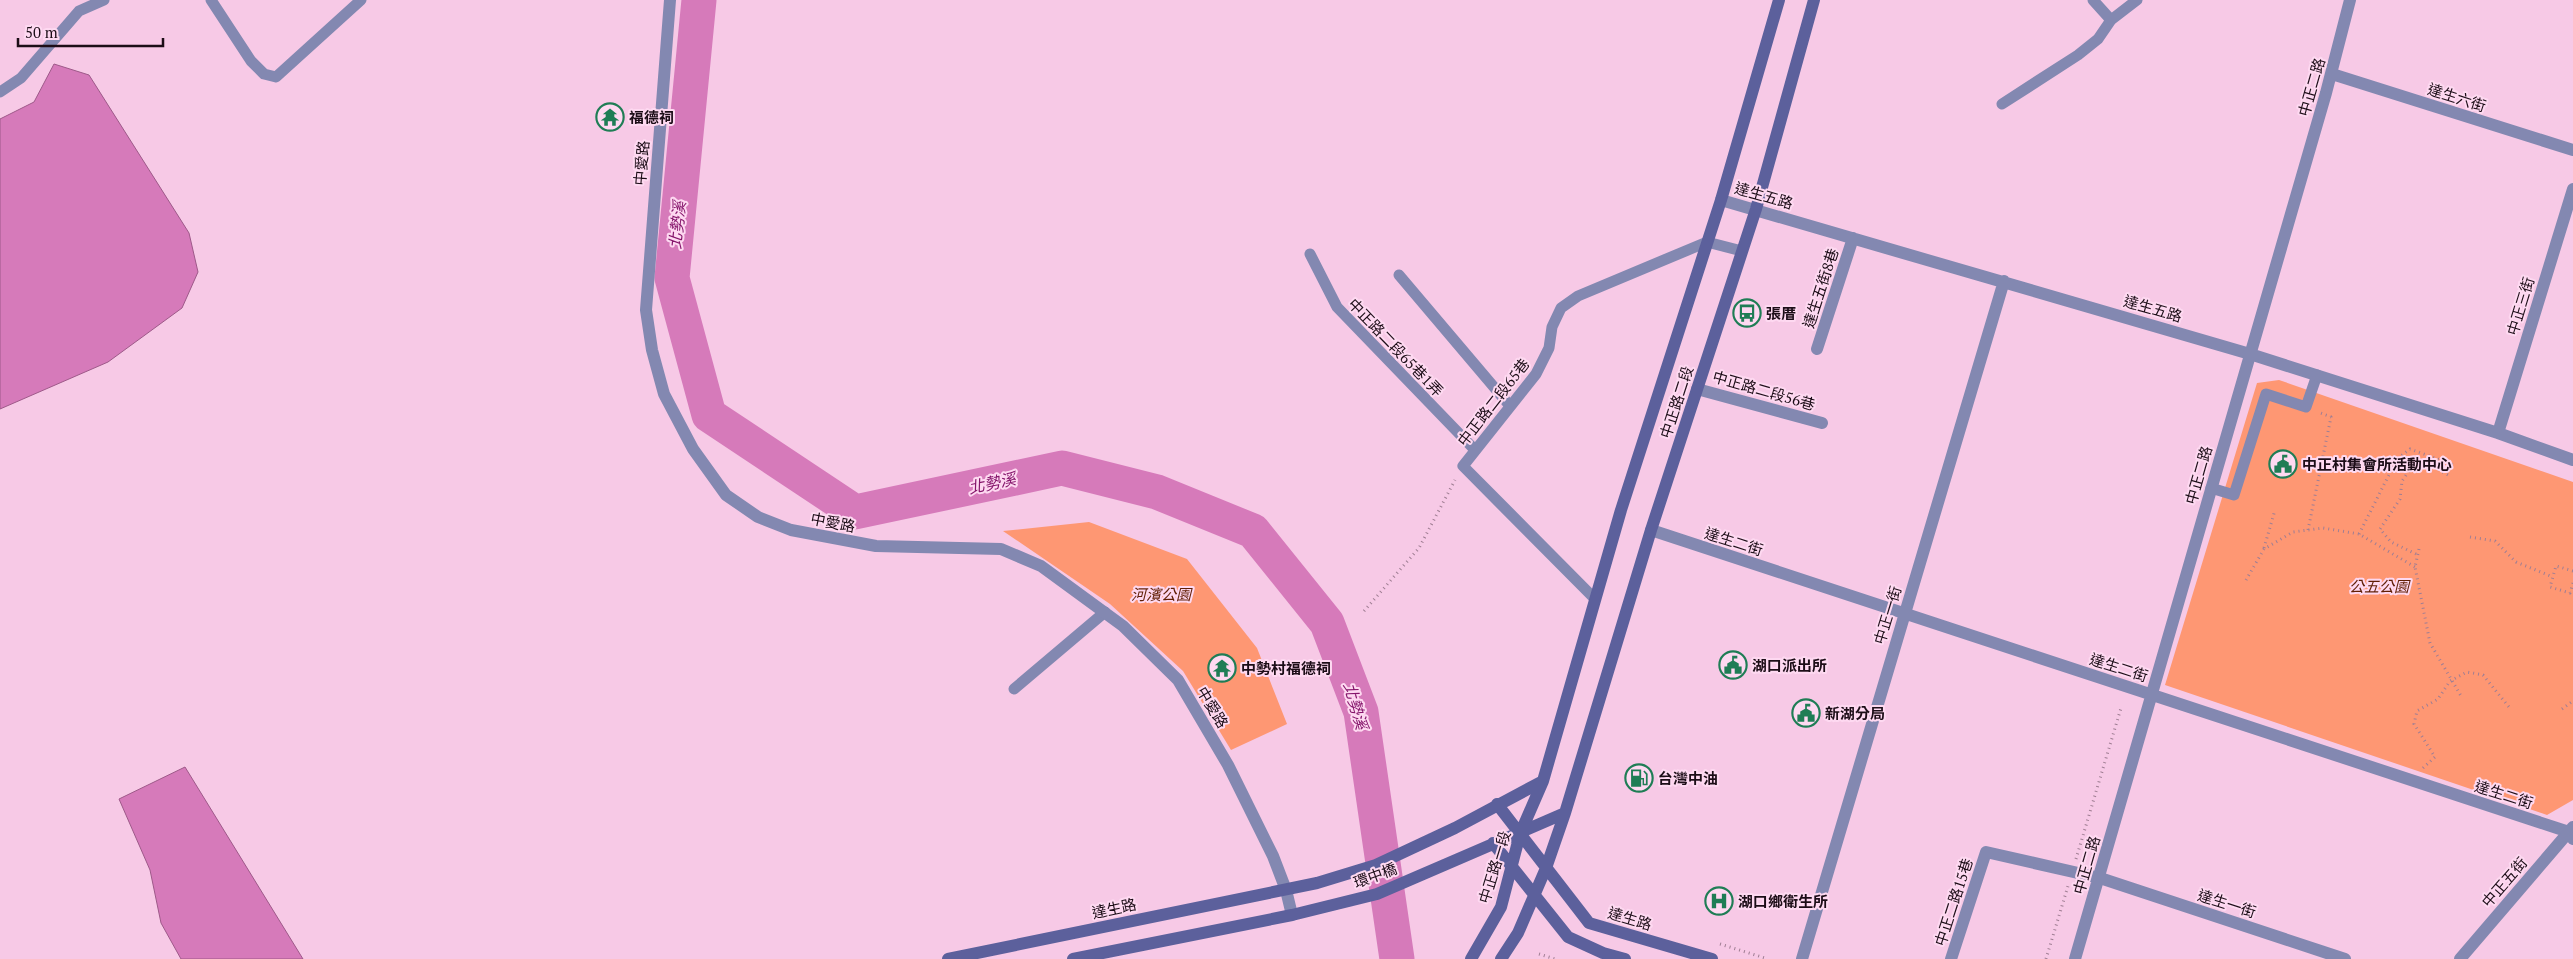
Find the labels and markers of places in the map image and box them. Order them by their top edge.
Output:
temple icon: 福德祠 [595,102,625,132]
place label: 福德祠 [629,107,674,127]
bus stop icon: 張厝 [1732,298,1762,328]
place label: 張厝 [1766,303,1796,323]
public building icon: 中正村集會所活動中心 [2268,449,2298,479]
place label: 中正村集會所活動中心 [2302,454,2452,474]
public building icon: 湖口派出所 [1718,650,1748,680]
temple icon: 中勢村福德祠 [1207,653,1237,683]
place label: 湖口派出所 [1752,655,1827,675]
place label: 中勢村福德祠 [1241,658,1331,678]
public building icon: 新湖分局 [1791,698,1821,728]
place label: 新湖分局 [1825,703,1885,723]
fuel station icon: 台灣中油 [1624,763,1654,793]
place label: 台灣中油 [1658,768,1718,788]
hospital icon: 湖口鄉衛生所 [1704,886,1734,916]
place label: 湖口鄉衛生所 [1738,891,1828,911]

